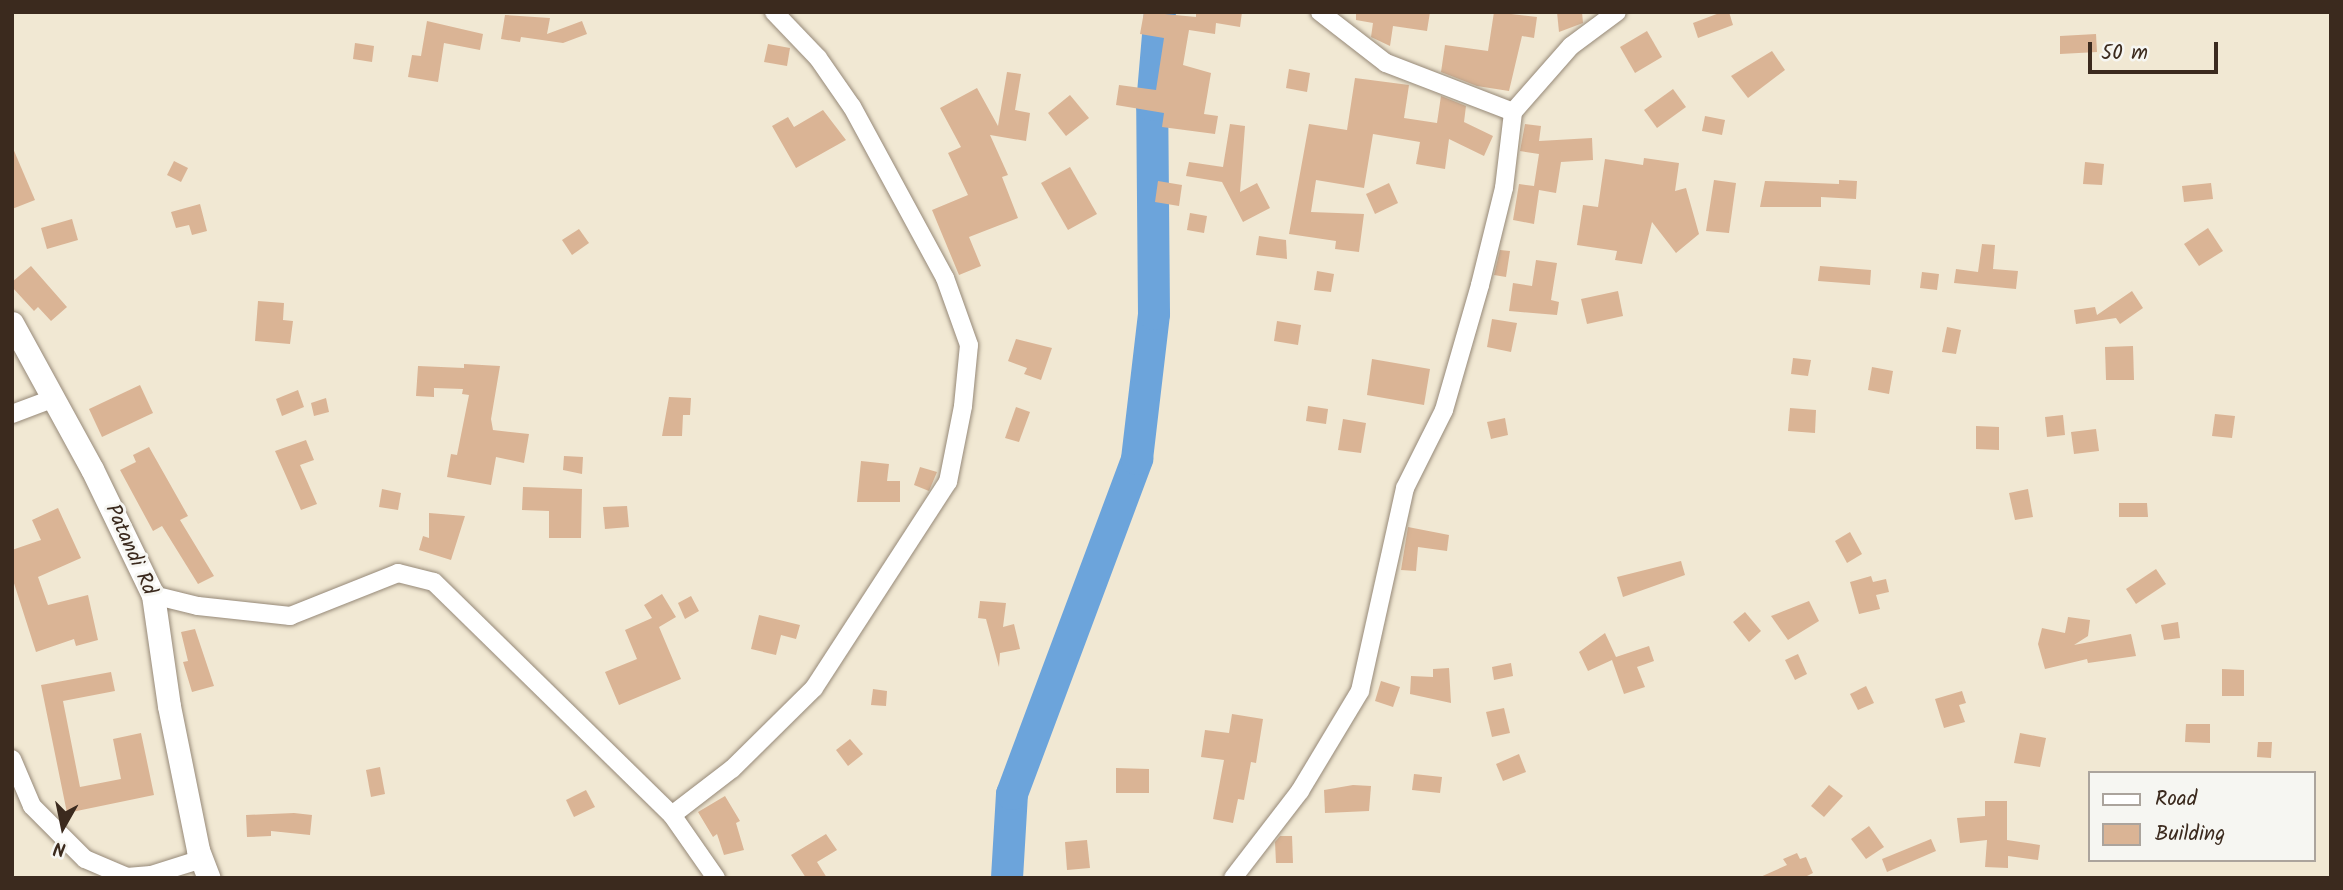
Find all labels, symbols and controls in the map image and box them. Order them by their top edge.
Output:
scale bar [2091,28,2220,72]
text: 50 m [2101,37,2148,70]
street label: Patandi Rd [99,501,161,599]
legend [2088,771,2315,862]
text: Road [2155,783,2197,816]
north arrow [28,792,98,862]
text: Building [2155,818,2225,851]
text: N [51,832,68,863]

